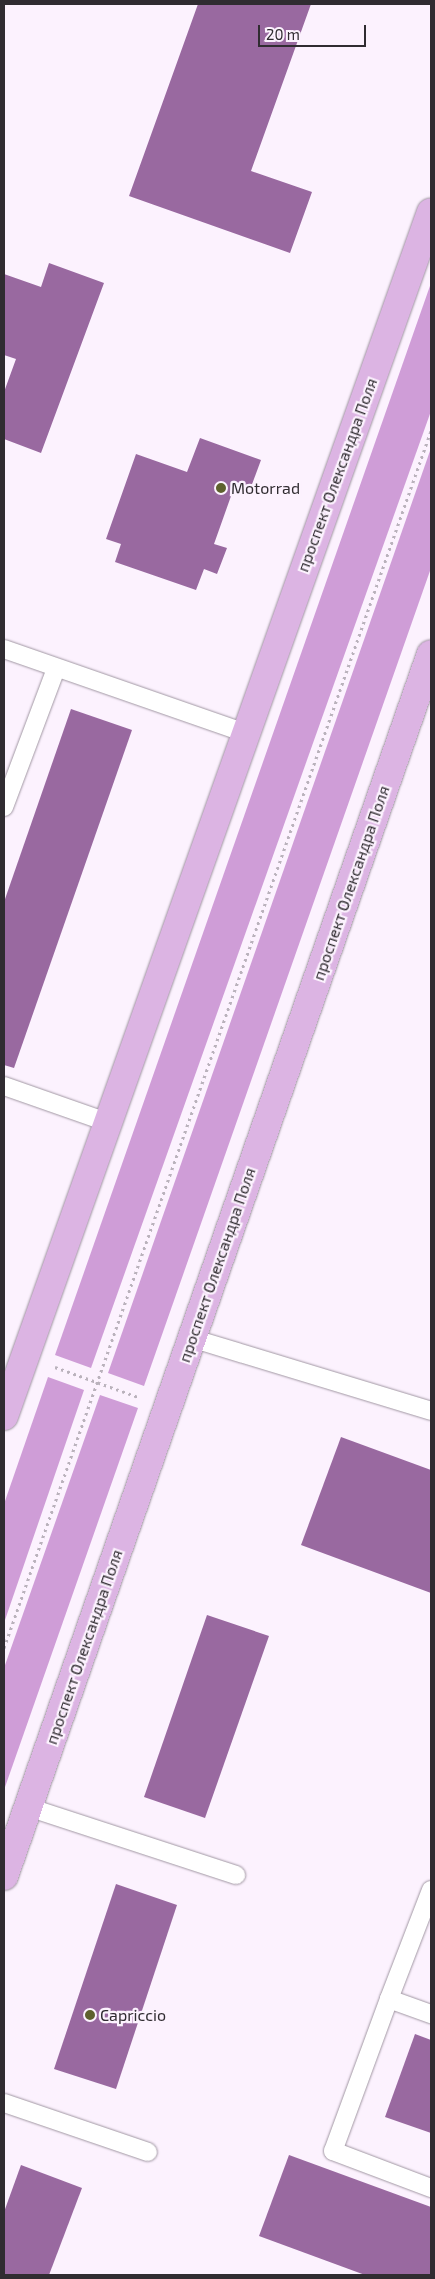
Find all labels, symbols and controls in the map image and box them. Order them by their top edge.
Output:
scale bar [260,15,368,47]
text: 20 m [266,25,300,43]
street label: проспект Олександра Поля [293,376,381,574]
place label: Motorrad [231,478,300,498]
marker: Motorrad [215,482,227,494]
street label: проспект Олександра Поля [309,783,393,983]
street label: проспект Олександра Поля [175,1165,259,1365]
street label: проспект Олександра Поля [42,1547,126,1747]
place label: Capriccio [100,2005,166,2025]
marker: Capriccio [84,2009,96,2021]

